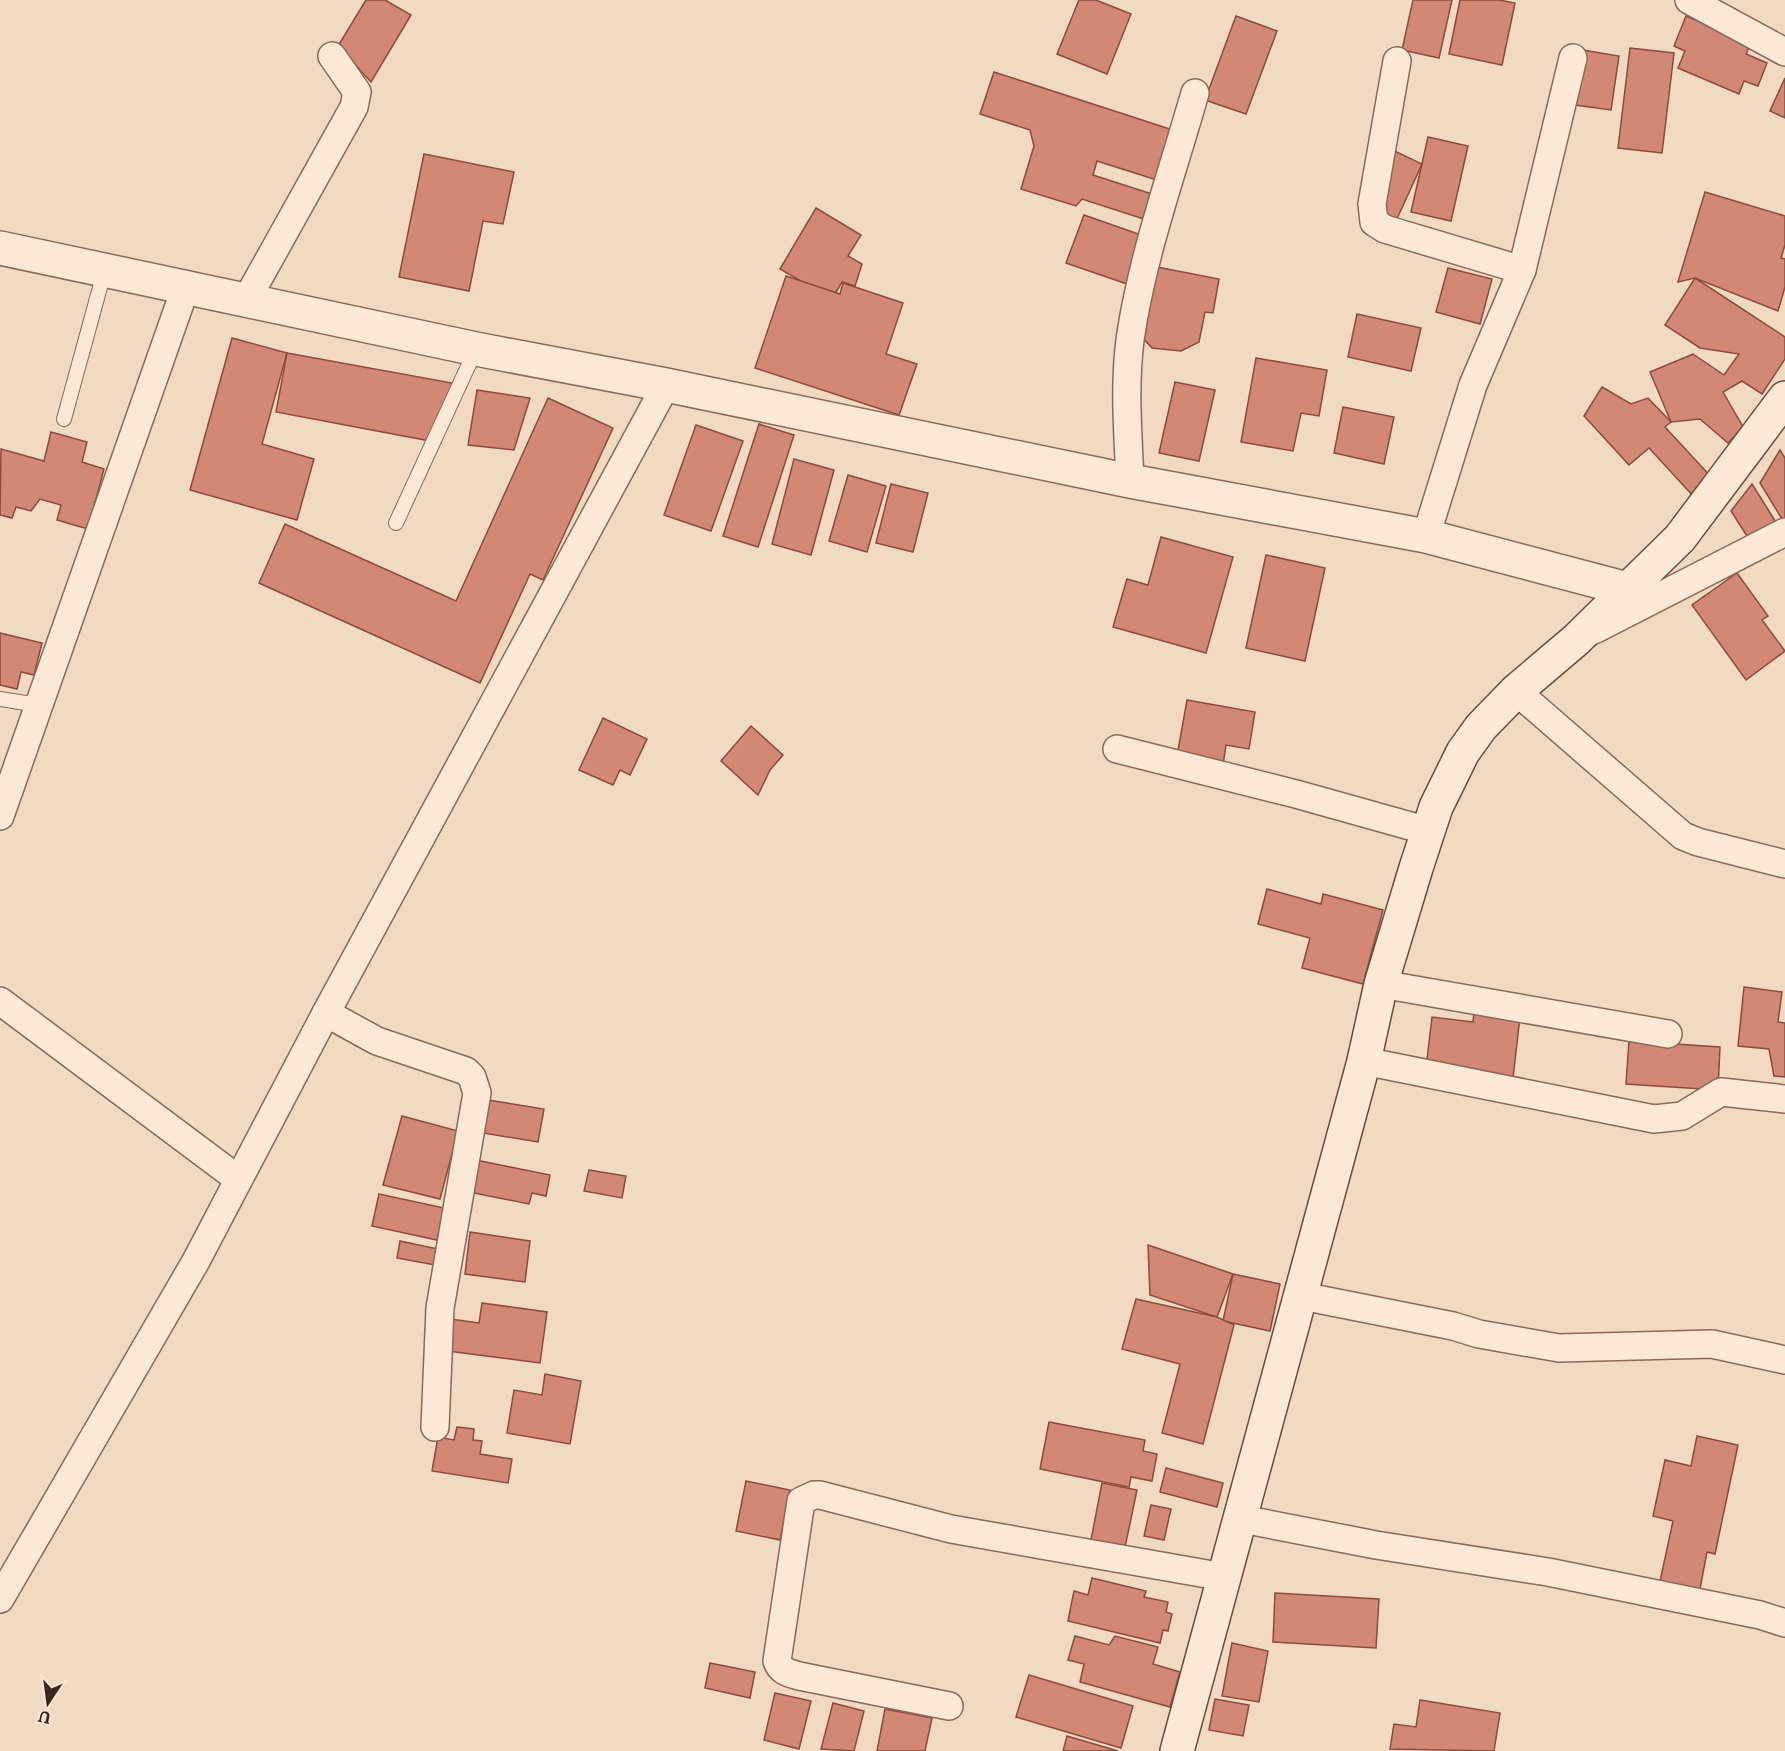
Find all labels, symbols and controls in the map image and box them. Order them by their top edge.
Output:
north arrow [18,1673,78,1733]
text: U [35,1705,53,1732]

